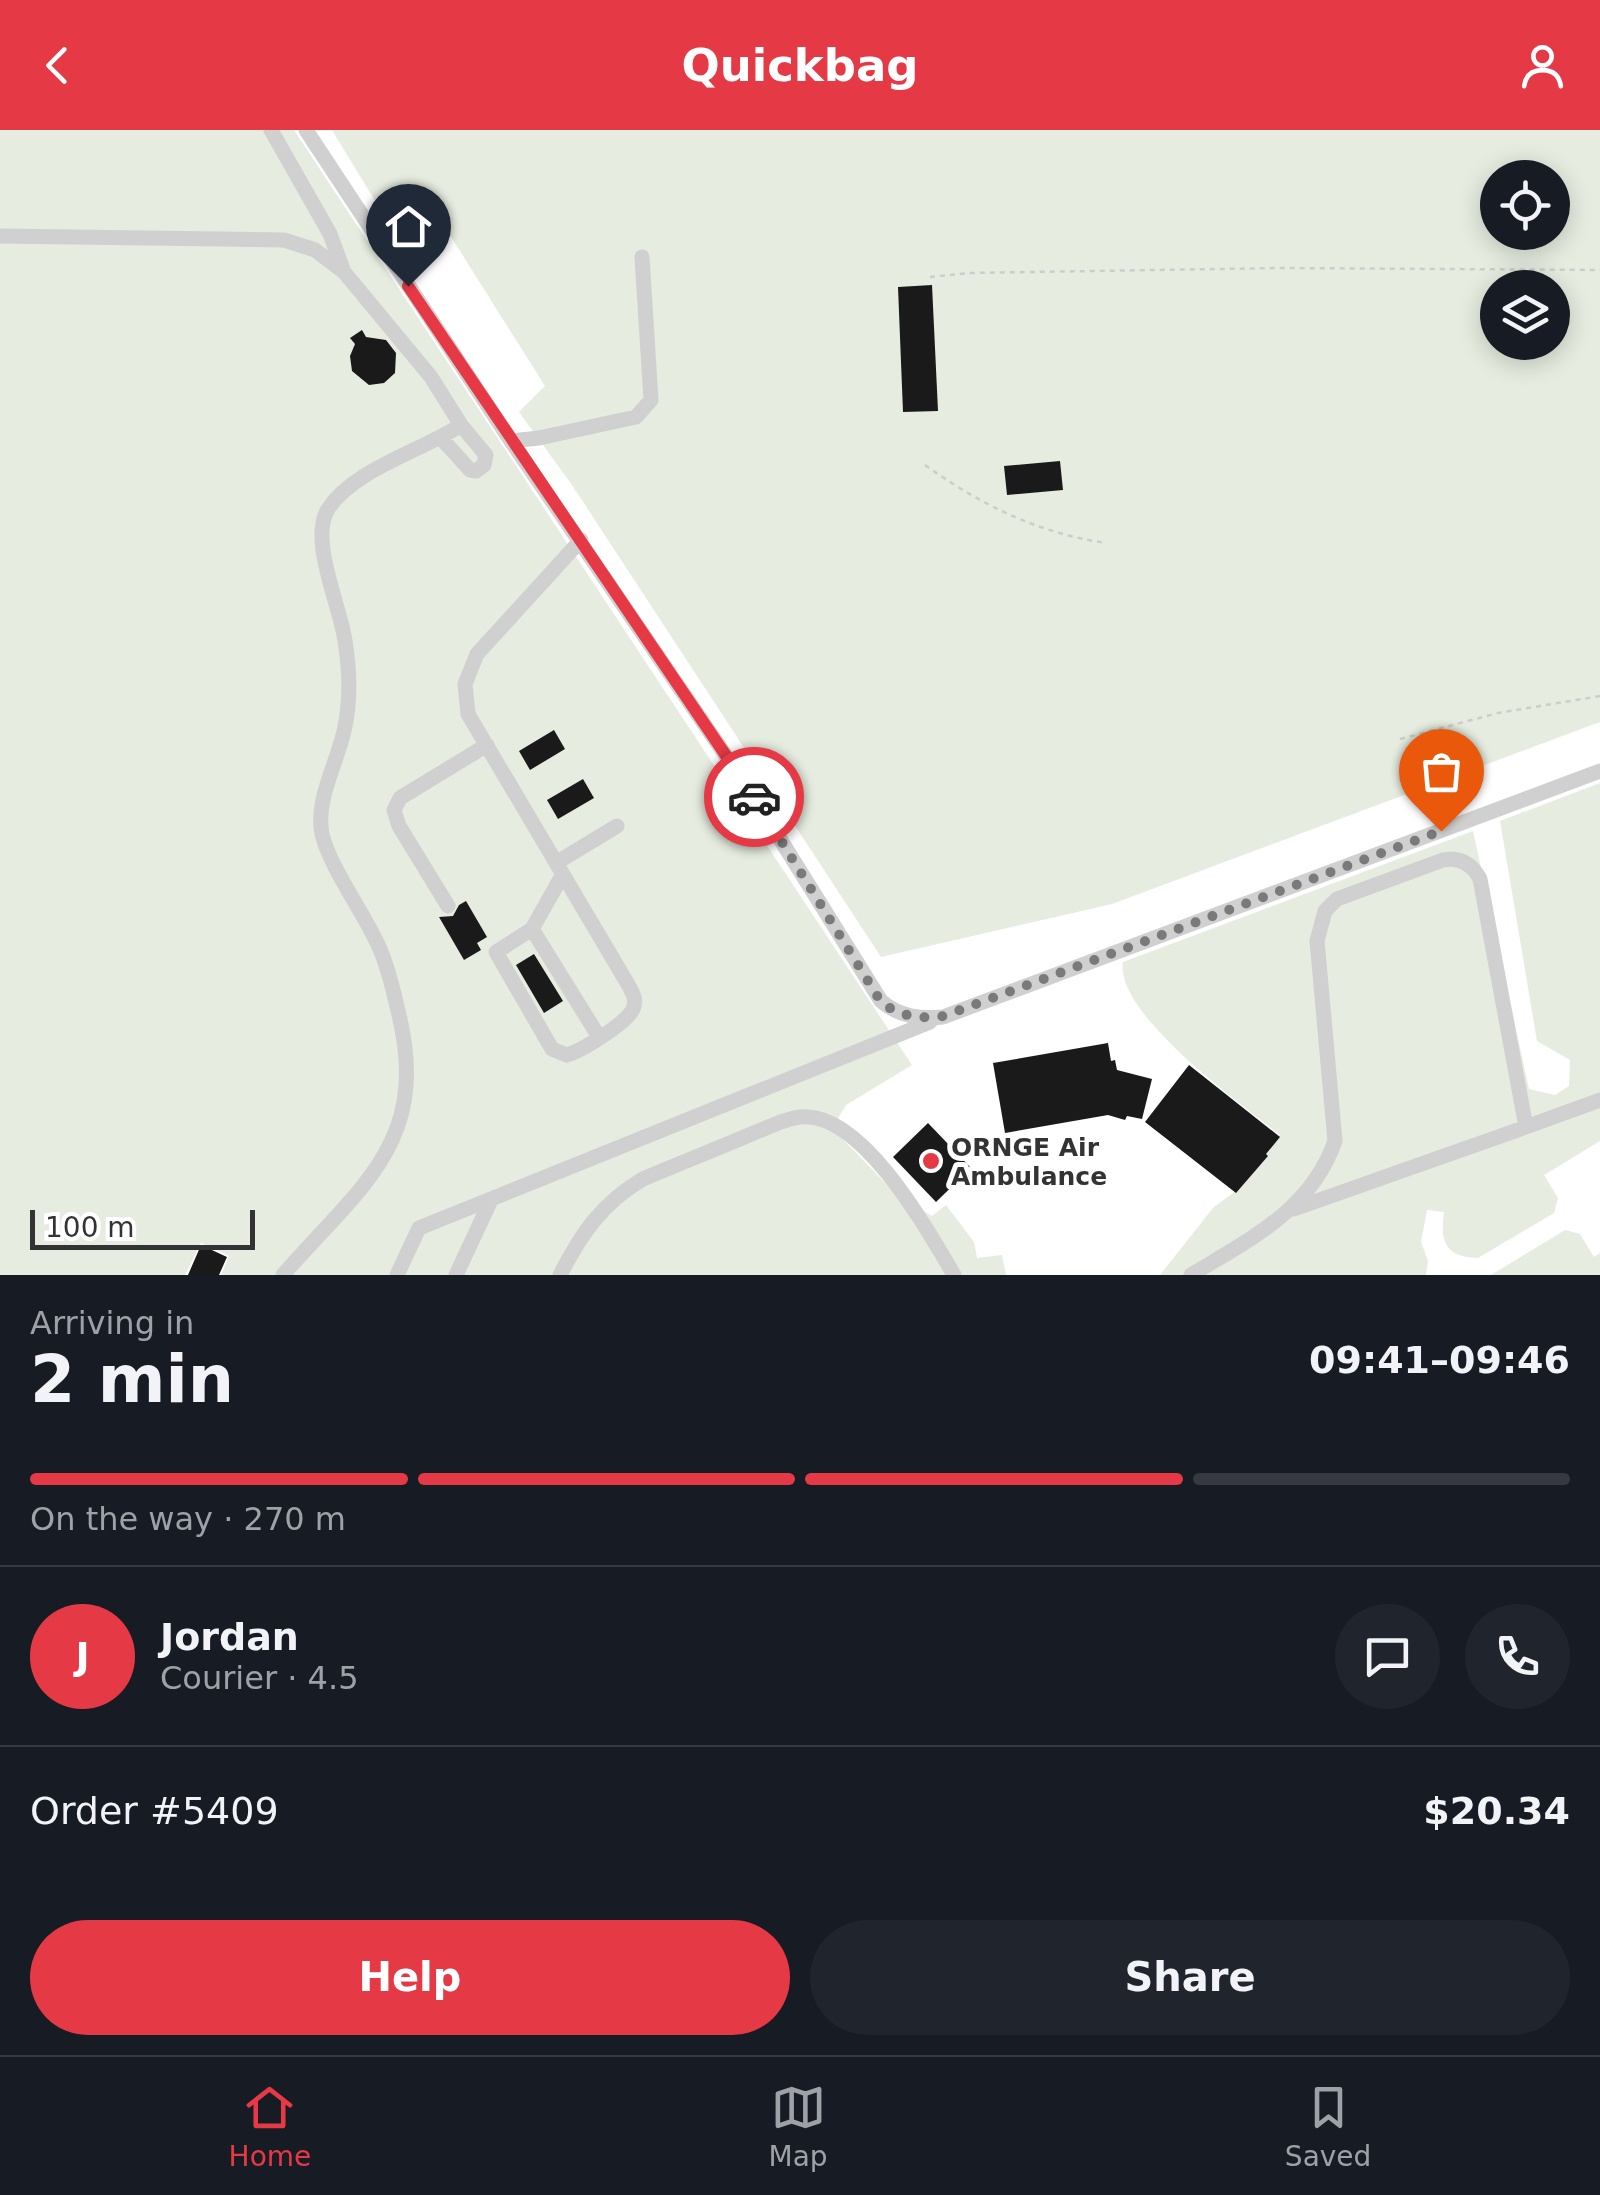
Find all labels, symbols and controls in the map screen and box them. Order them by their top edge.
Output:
icon: back [30,38,85,93]
icon: person [1515,38,1570,93]
text: Quickbag [681,39,919,92]
map controls [1480,160,1570,360]
button: locate [1480,160,1570,250]
pin [366,184,451,287]
icon: home [381,199,436,254]
button: layers [1480,270,1570,360]
pin [1399,729,1484,832]
icon: bag [1414,744,1469,799]
courier [704,747,804,847]
icon: car [727,770,782,825]
place label: ORNGE Air Ambulance [951,1133,1107,1191]
marker: ORNGE Air Ambulance [920,1150,942,1172]
scale bar [30,1205,255,1250]
text: 100 m [45,1211,135,1244]
text: Arriving in [30,1304,194,1342]
text: 09:41–09:46 [1309,1338,1570,1382]
text: 2 min [30,1342,234,1417]
text: On the way · 270 m [30,1500,346,1538]
button: chat [1335,1604,1440,1709]
button: phone [1465,1604,1570,1709]
text: Jordan [160,1615,299,1659]
text: J [75,1634,90,1678]
text: Courier · 4.5 [160,1659,359,1697]
text: Order #5409 [30,1789,279,1833]
text: $20.34 [1423,1789,1570,1833]
button: Help [30,1920,790,2035]
button: Share [810,1920,1570,2035]
tab: Home [229,2080,311,2173]
tab: Map [769,2080,828,2173]
tab: Saved [1285,2080,1371,2173]

